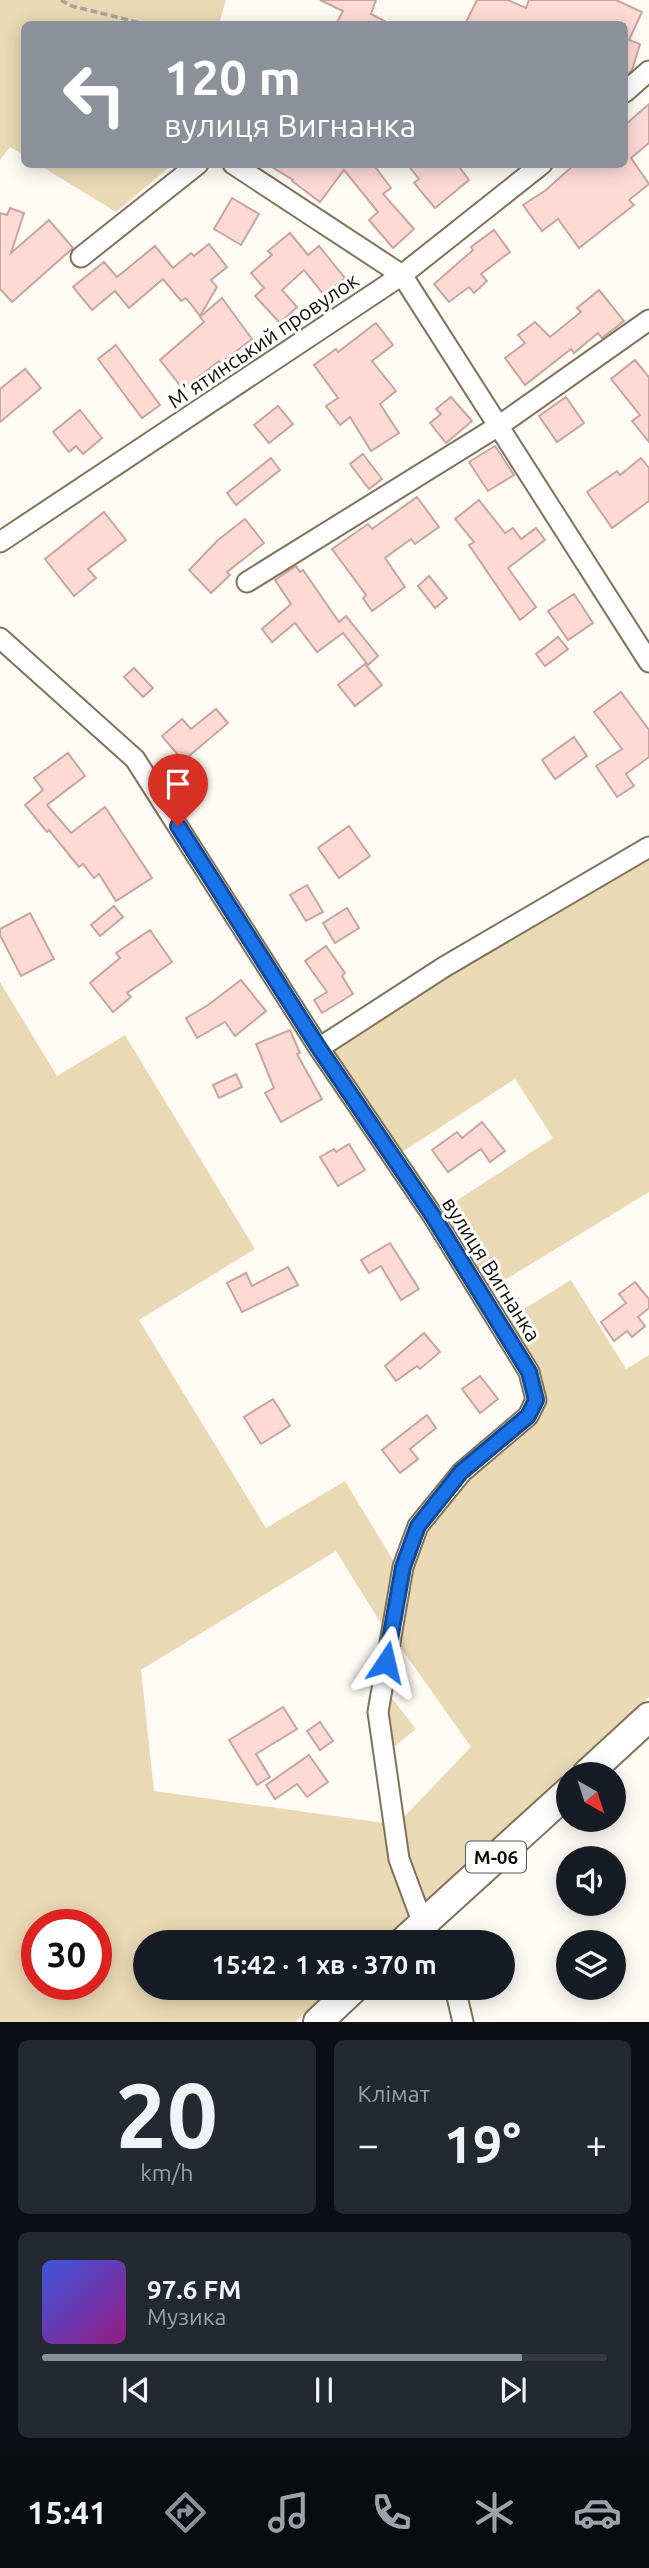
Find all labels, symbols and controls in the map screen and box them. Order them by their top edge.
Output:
icon: left [49,49,140,140]
text: 120 m [164,49,301,104]
text: вулиця Вигнанка [164,107,416,143]
street label: Мʼятинський провулок [163,267,363,413]
pin [148,754,208,826]
icon: arrive [159,765,197,803]
street label: вулиця Вигнанка [438,1192,546,1346]
position arrow [349,1625,423,1699]
north arrow [556,1762,626,1832]
map controls [556,1762,626,2000]
road number: М-06 [466,1842,526,1872]
button: sound [556,1846,626,1916]
speed limit sign: 30 [21,1909,112,2000]
button: layers [556,1930,626,2000]
text: 15:42 · 1 хв · 370 m [211,1950,437,1979]
text: 20 [115,2063,218,2165]
text: Клімат [358,2081,430,2106]
text: 19° [444,2115,521,2173]
text: − [358,2123,379,2165]
text: + [586,2123,607,2165]
text: km/h [140,2160,193,2185]
text: 97.6 FM [147,2275,241,2304]
text: Музика [147,2304,226,2329]
icon: previous [117,2371,155,2409]
icon: pause [305,2371,343,2409]
icon: next [494,2371,532,2409]
icon: directions [161,2488,210,2537]
icon: music [264,2488,313,2537]
icon: phone [367,2488,416,2537]
icon: climate [470,2488,519,2537]
icon: car [573,2488,622,2537]
text: 15:41 [27,2494,107,2530]

